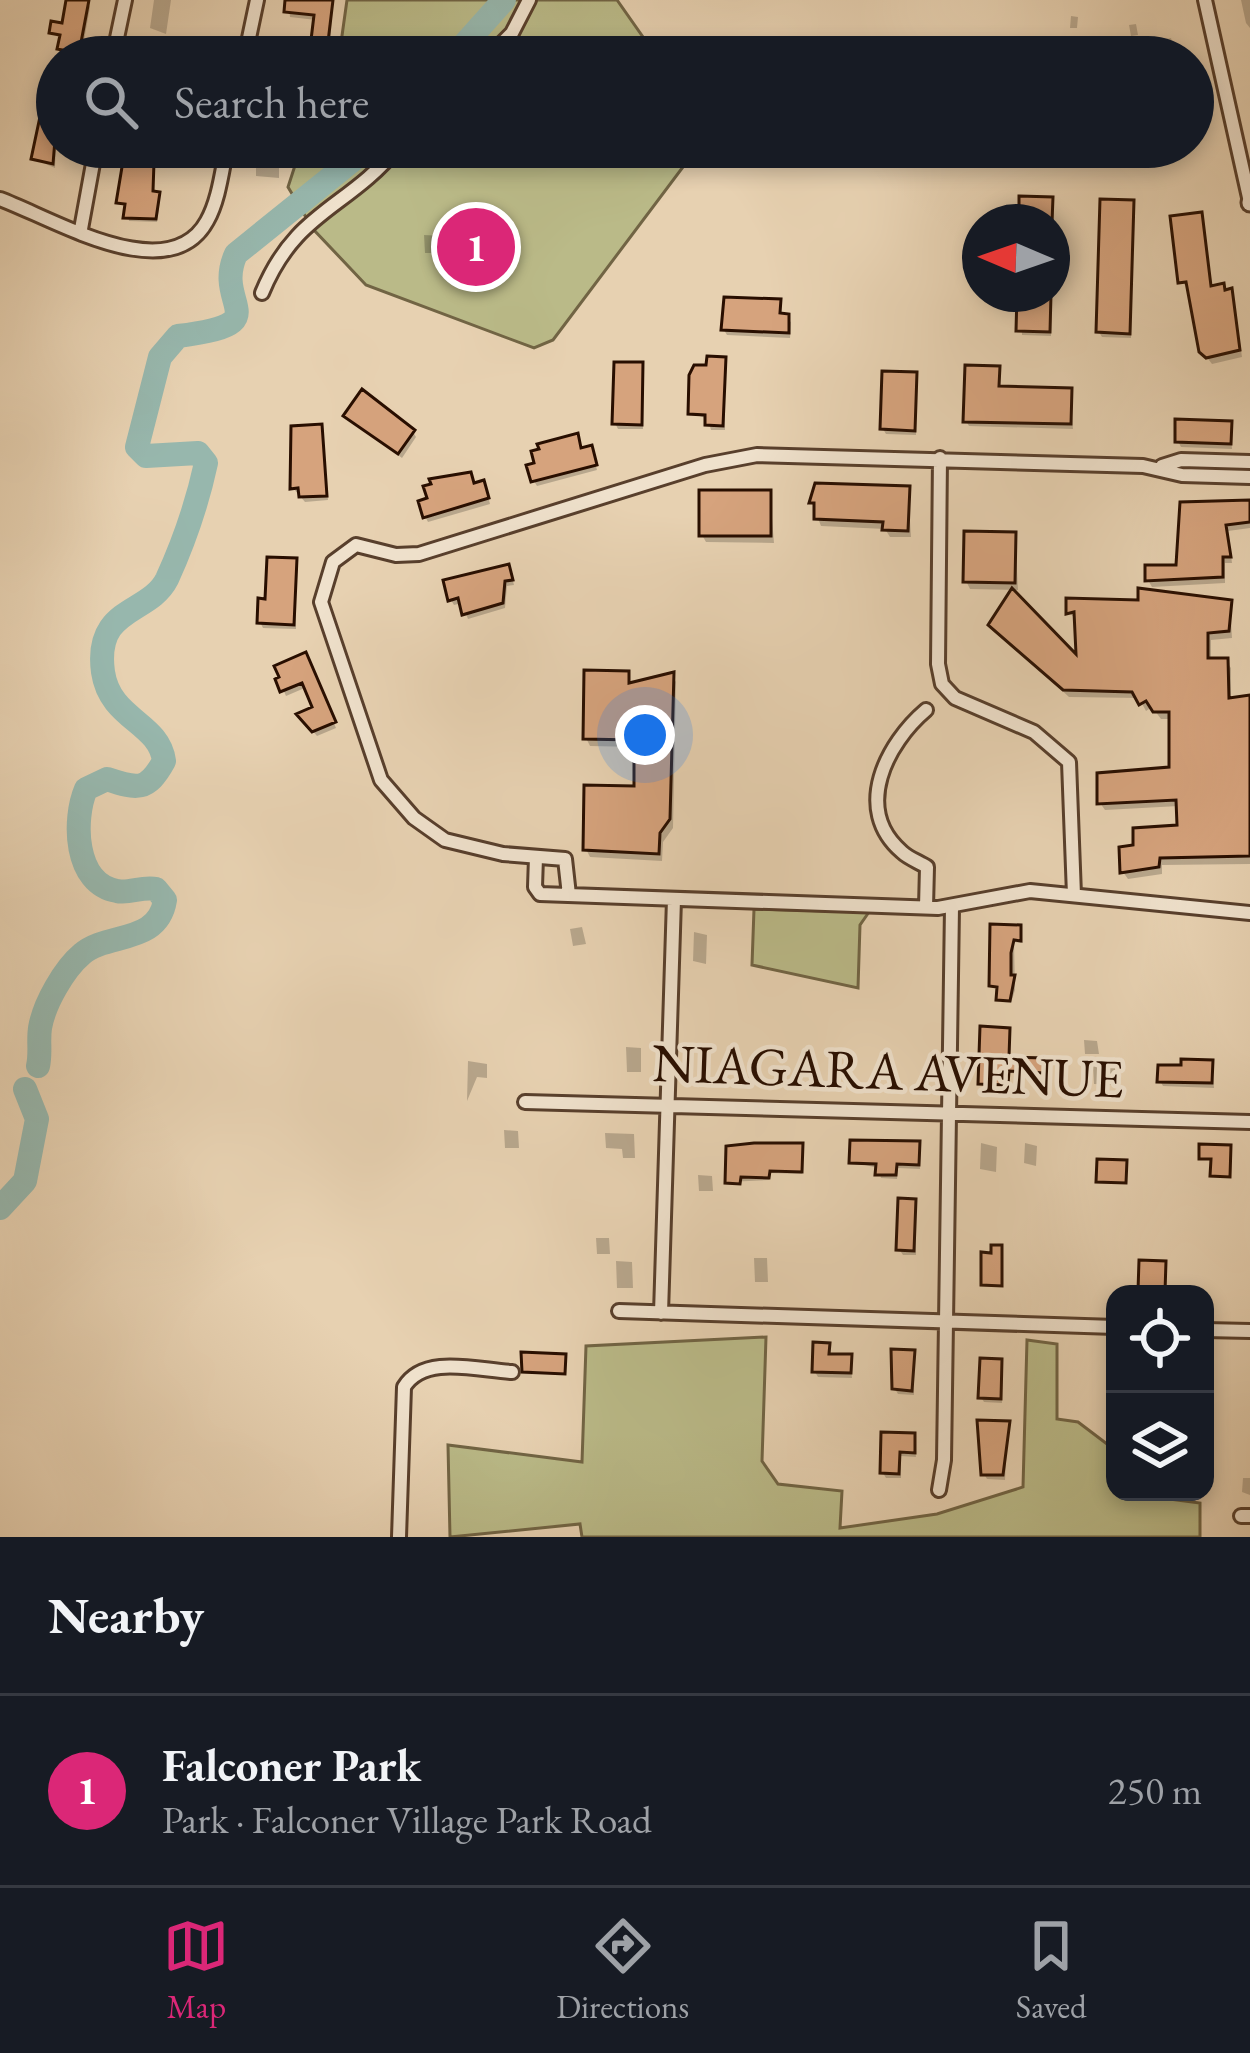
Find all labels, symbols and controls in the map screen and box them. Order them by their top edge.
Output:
search box [36,36,1214,168]
icon: search [78,69,144,135]
text: Search here [174,73,369,131]
pin: 1 [437,202,515,292]
north arrow [962,204,1070,312]
your location [615,705,675,765]
street label: NIAGARA AVENUE [651,1027,1125,1113]
map controls [1106,1285,1214,1501]
button: locate [1106,1285,1214,1393]
button: layers [1106,1393,1214,1501]
text: Nearby [48,1582,204,1648]
text: Falconer Park [162,1736,421,1794]
text: 1 [77,1765,97,1816]
text: 250 m [1108,1765,1202,1816]
text: Park · Falconer Village Park Road [162,1794,652,1845]
tab: Map [163,1913,229,2028]
tab: Directions [556,1913,689,2028]
tab: Saved [1016,1913,1087,2028]

